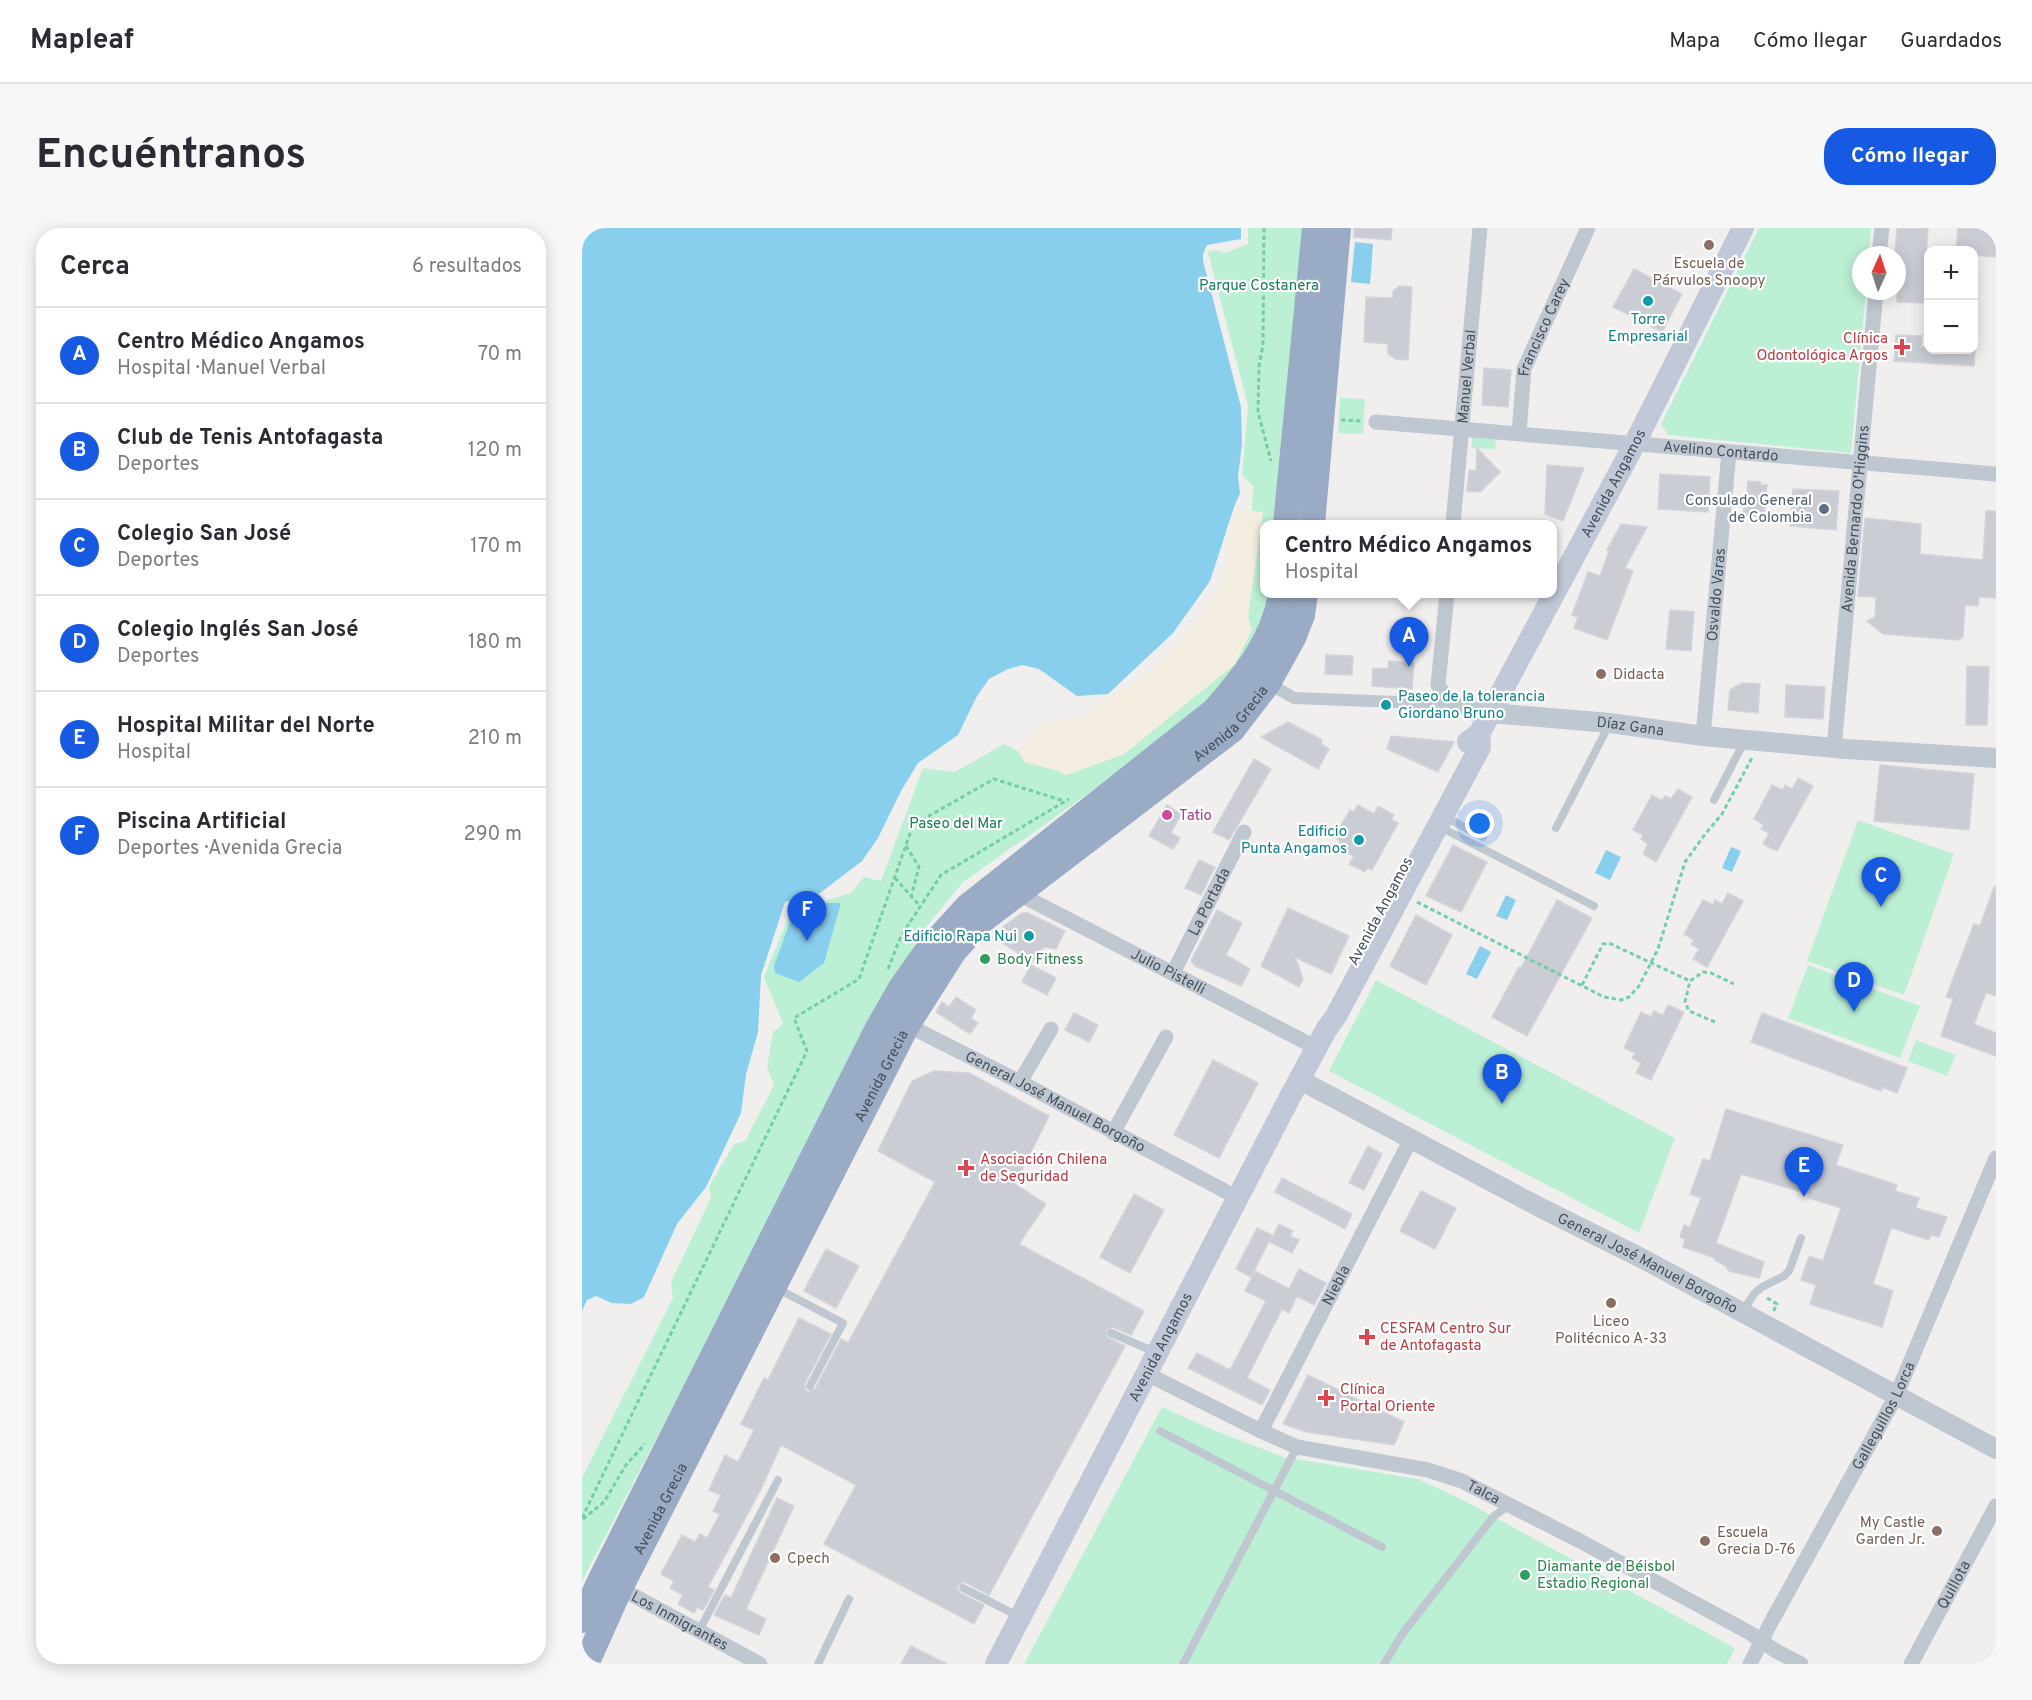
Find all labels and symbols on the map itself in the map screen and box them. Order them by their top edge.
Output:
marker: Escuela de Párvulos Snoopy [1702,238,1716,252]
north arrow [1852,246,1906,300]
place label: Escuela de Párvulos Snoopy [1652,255,1766,291]
street label: Francisco Carey [1515,276,1575,377]
park label: Parque Costanera [1199,277,1319,296]
marker: Torre Empresarial [1641,294,1655,308]
place label: Torre Empresarial [1608,311,1688,347]
street label: Manuel Verbal [1454,329,1482,425]
place label: Clínica Odontológica Argos [1756,330,1888,366]
marker: Clínica Odontológica Argos [1893,338,1911,356]
street label: Avenida Bernardo O'Higgins [1838,424,1875,614]
street label: Avenida Angamos [1578,426,1651,542]
street label: Avelino Contardo [1662,438,1779,467]
place label: Consulado General de Colombia [1685,492,1812,528]
marker: Consulado General de Colombia [1817,502,1831,516]
street label: Osvaldo Varas [1704,547,1731,642]
pin: A [1390,618,1428,667]
place label: Didacta [1613,666,1664,685]
marker: Didacta [1594,667,1608,681]
street label: Avenida Grecia [1190,682,1273,767]
place label: Paseo de la tolerancia Giordano Bruno [1398,688,1545,724]
marker: Paseo de la tolerancia Giordano Bruno [1379,698,1393,712]
street label: Díaz Gana [1596,714,1665,741]
place label: Tatio [1179,807,1212,826]
marker: Tatio [1160,808,1174,822]
your location [1465,809,1494,838]
park label: Paseo del Mar [909,815,1003,834]
place label: Edificio Punta Angamos [1241,823,1347,859]
marker: Edificio Punta Angamos [1352,833,1366,847]
street label: Avenida Angamos [1345,854,1418,969]
pin: C [1862,858,1900,907]
street label: La Portada [1185,865,1235,939]
pin: F [788,892,826,941]
place label: Edificio Rapa Nui [903,928,1017,947]
marker: Edificio Rapa Nui [1022,929,1036,943]
street label: Julio Pistelli [1127,945,1208,1000]
place label: Body Fitness [997,951,1083,970]
marker: Body Fitness [978,952,992,966]
pin: D [1834,962,1874,1012]
street label: Avenida Grecia [851,1027,914,1126]
street label: General José Manuel Borgoño [961,1048,1148,1158]
pin: B [1482,1054,1522,1104]
pin: E [1784,1148,1824,1197]
place label: Asociación Chilena de Seguridad [980,1151,1107,1187]
marker: Asociación Chilena de Seguridad [957,1159,975,1177]
street label: General José Manuel Borgoño [1554,1210,1741,1319]
street label: Niebla [1319,1262,1355,1309]
street label: Avenida Angamos [1125,1290,1198,1406]
marker: Liceo Politécnico A-33 [1604,1296,1618,1310]
place label: Liceo Politécnico A-33 [1555,1313,1667,1349]
place label: CESFAM Centro Sur de Antofagasta [1380,1320,1511,1356]
marker: CESFAM Centro Sur de Antofagasta [1358,1328,1376,1346]
street label: Galleguillos Lorca [1849,1359,1920,1474]
place label: Clínica Portal Oriente [1340,1381,1435,1417]
marker: Clínica Portal Oriente [1317,1389,1335,1407]
street label: Avenida Grecia [630,1460,693,1559]
street label: Talca [1463,1477,1503,1510]
place label: My Castle Garden Jr. [1856,1514,1925,1550]
place label: Escuela Grecia D-76 [1717,1524,1795,1560]
marker: My Castle Garden Jr. [1930,1524,1944,1538]
marker: Escuela Grecia D-76 [1698,1534,1712,1548]
place label: Cpech [787,1550,830,1569]
marker: Cpech [768,1551,782,1565]
place label: Diamante de Béisbol Estadio Regional [1537,1558,1675,1594]
street label: Quillota [1934,1558,1976,1613]
marker: Diamante de Béisbol Estadio Regional [1518,1568,1532,1582]
street label: Los Inmigrantes [627,1588,731,1656]

